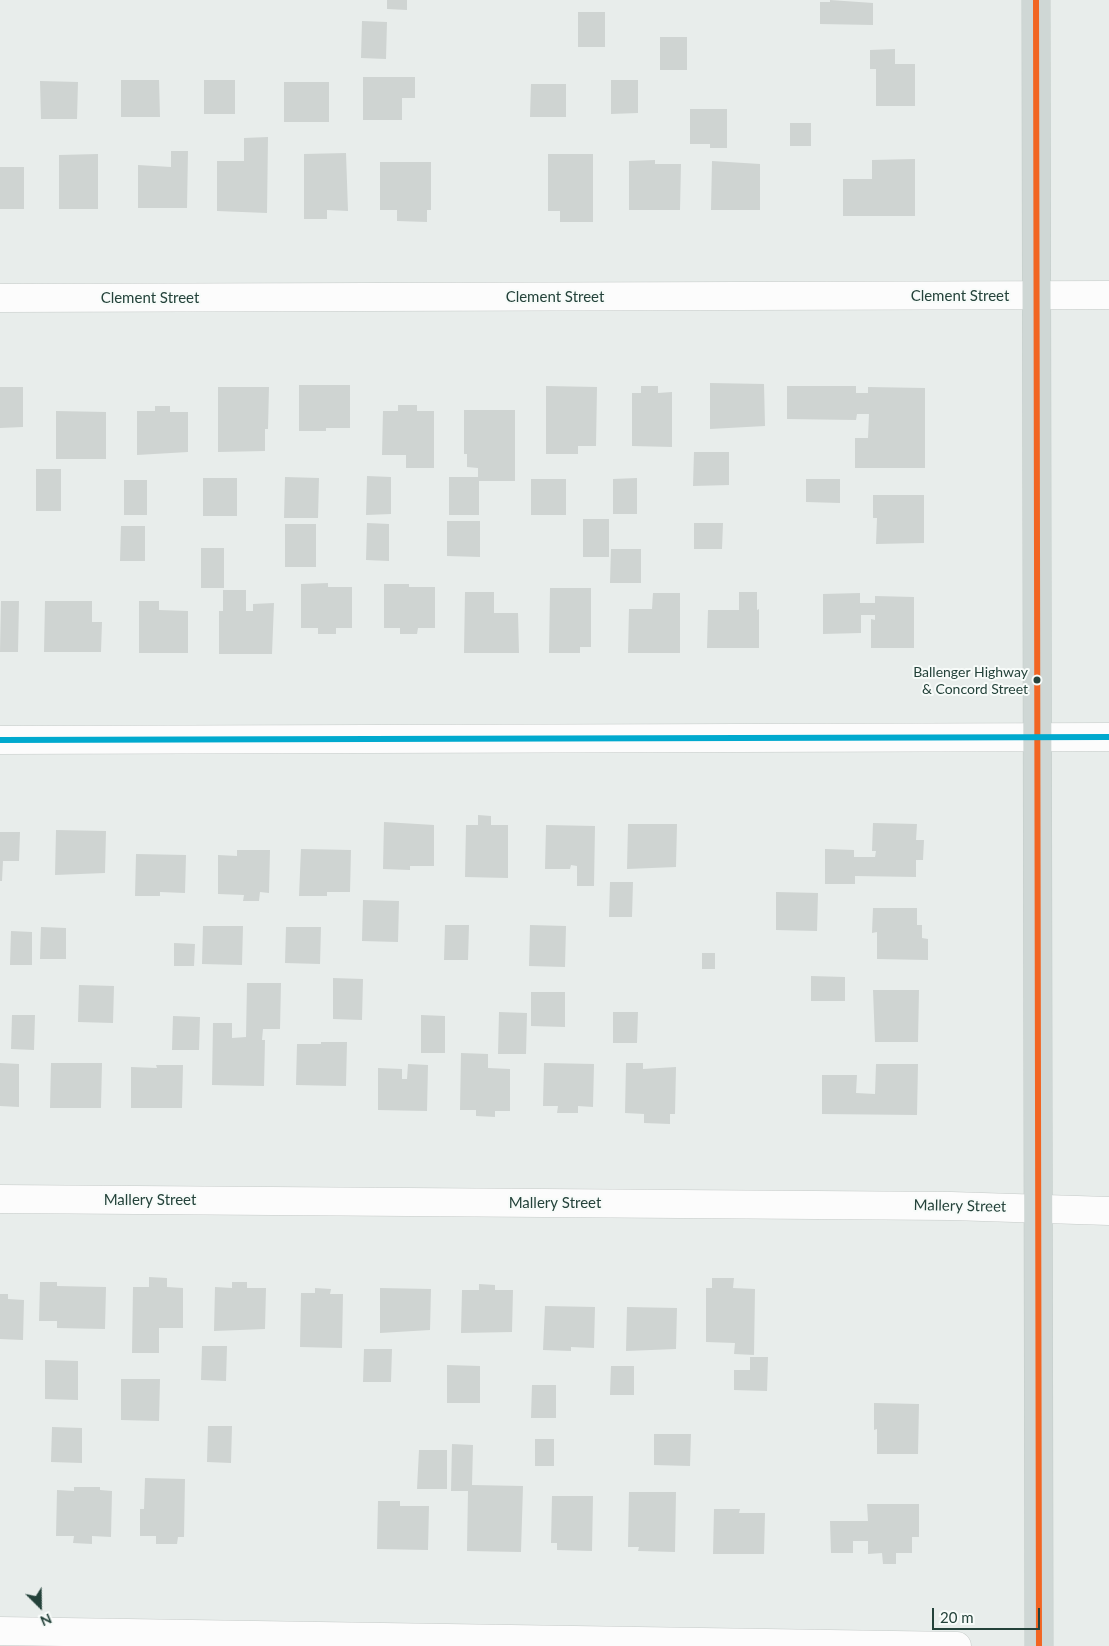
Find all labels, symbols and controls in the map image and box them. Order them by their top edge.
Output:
street label: Clement Street [911,287,1009,305]
street label: Clement Street [506,288,604,306]
street label: Clement Street [101,289,199,307]
place label: Ballenger Highway & Concord Street [913,664,1028,696]
marker: Ballenger Highway & Concord Street [1032,675,1042,685]
street label: Mallery Street [104,1191,196,1209]
street label: Mallery Street [509,1194,601,1212]
street label: Mallery Street [914,1196,1006,1216]
north arrow [15,1581,65,1631]
scale bar [934,1598,1042,1630]
text: 20 m [940,1608,974,1626]
text: N [38,1610,54,1630]

